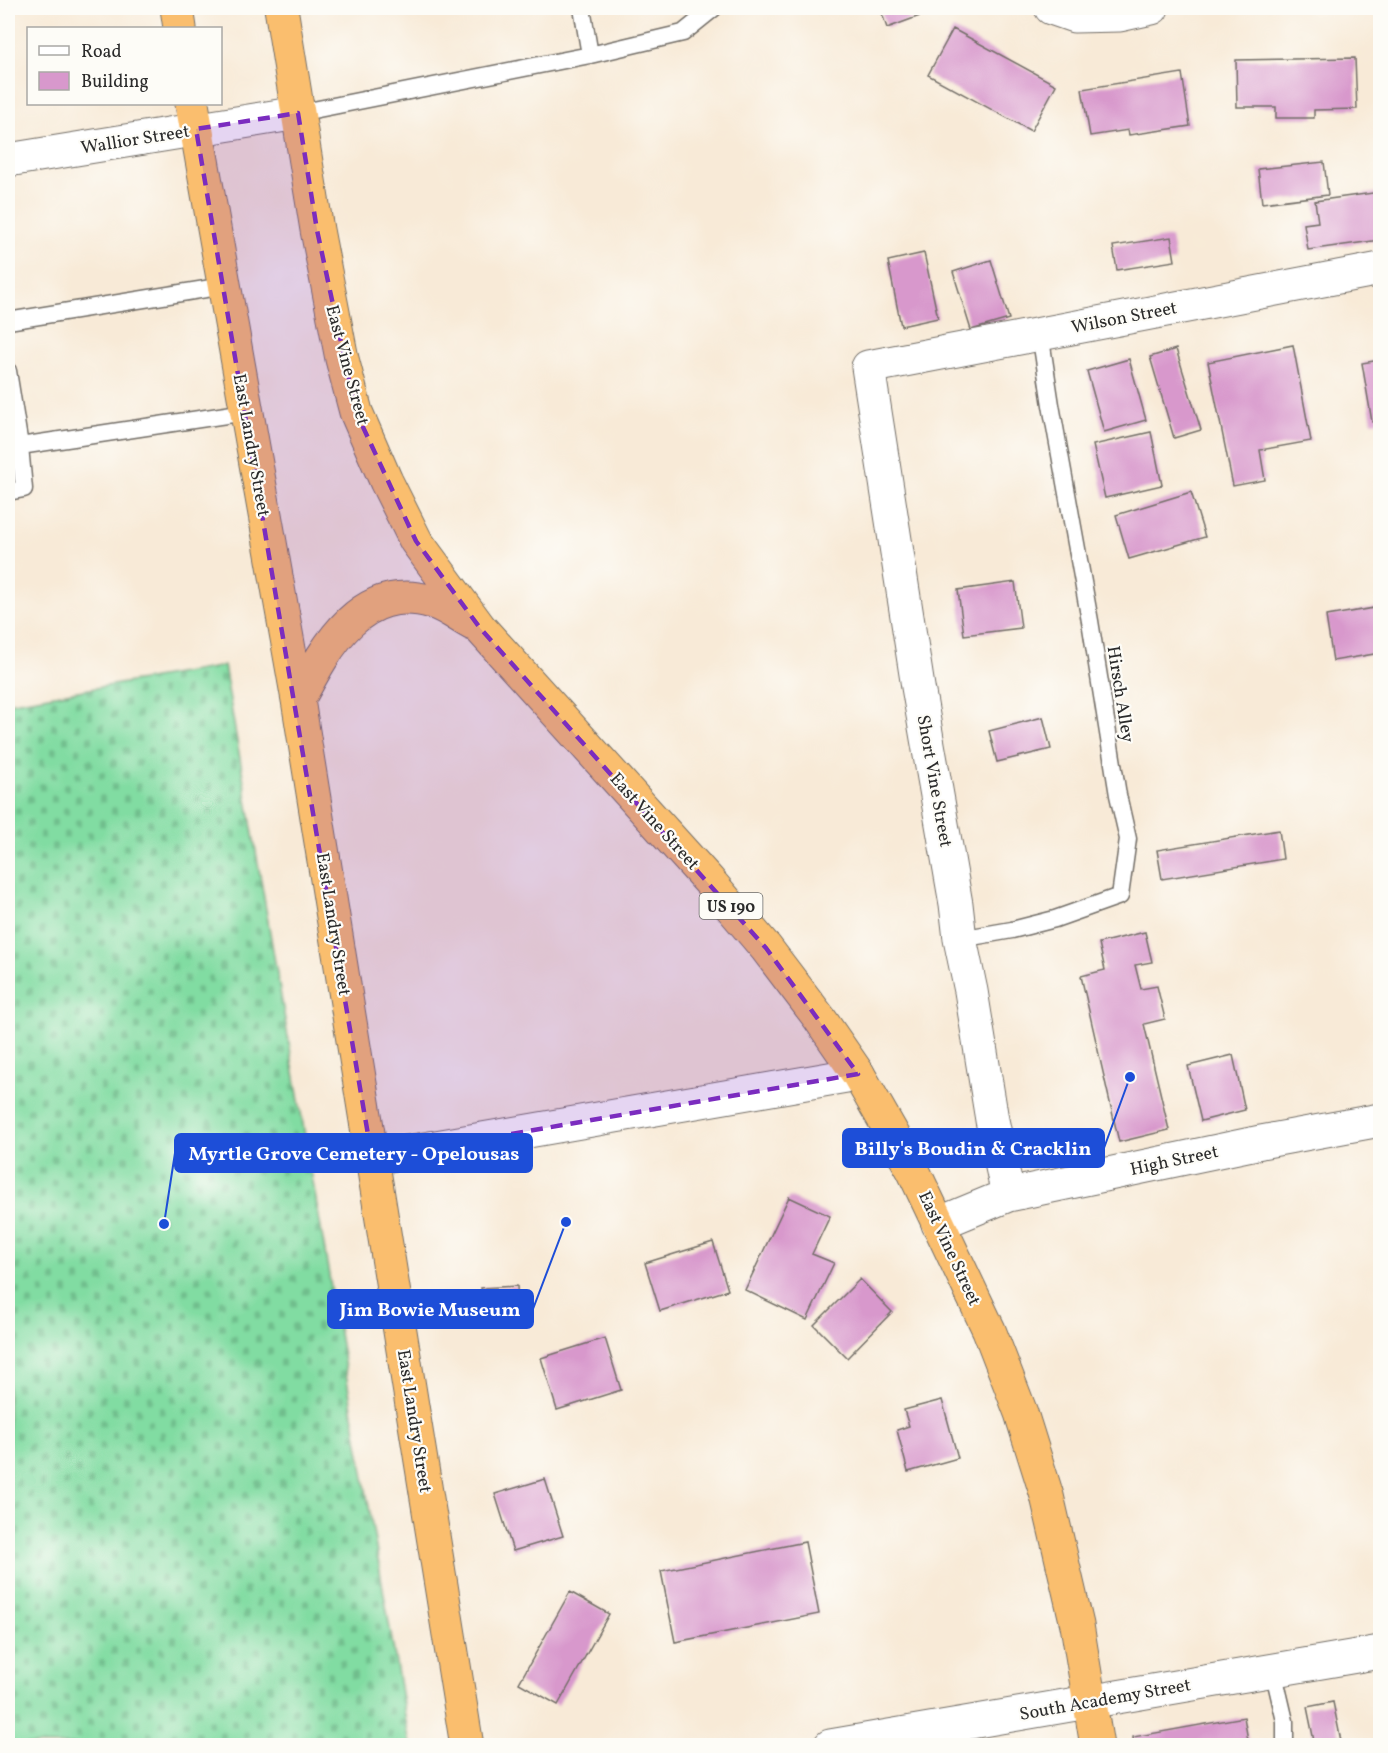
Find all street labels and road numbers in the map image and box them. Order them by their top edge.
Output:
street label: Wallior Street [79,120,191,161]
street label: Wilson Street [1069,296,1179,341]
street label: East Vine Street [318,302,375,428]
street label: East Landry Street [226,372,275,519]
street label: Hirsch Alley [1100,644,1140,745]
street label: Short Vine Street [910,713,957,849]
street label: East Vine Street [603,768,705,876]
street label: East Landry Street [309,851,356,998]
road number: US 190 [700,893,762,919]
street label: High Street [1128,1140,1221,1183]
street label: East Vine Street [911,1187,986,1310]
street label: East Landry Street [390,1348,437,1495]
street label: South Academy Street [1018,1673,1193,1728]

